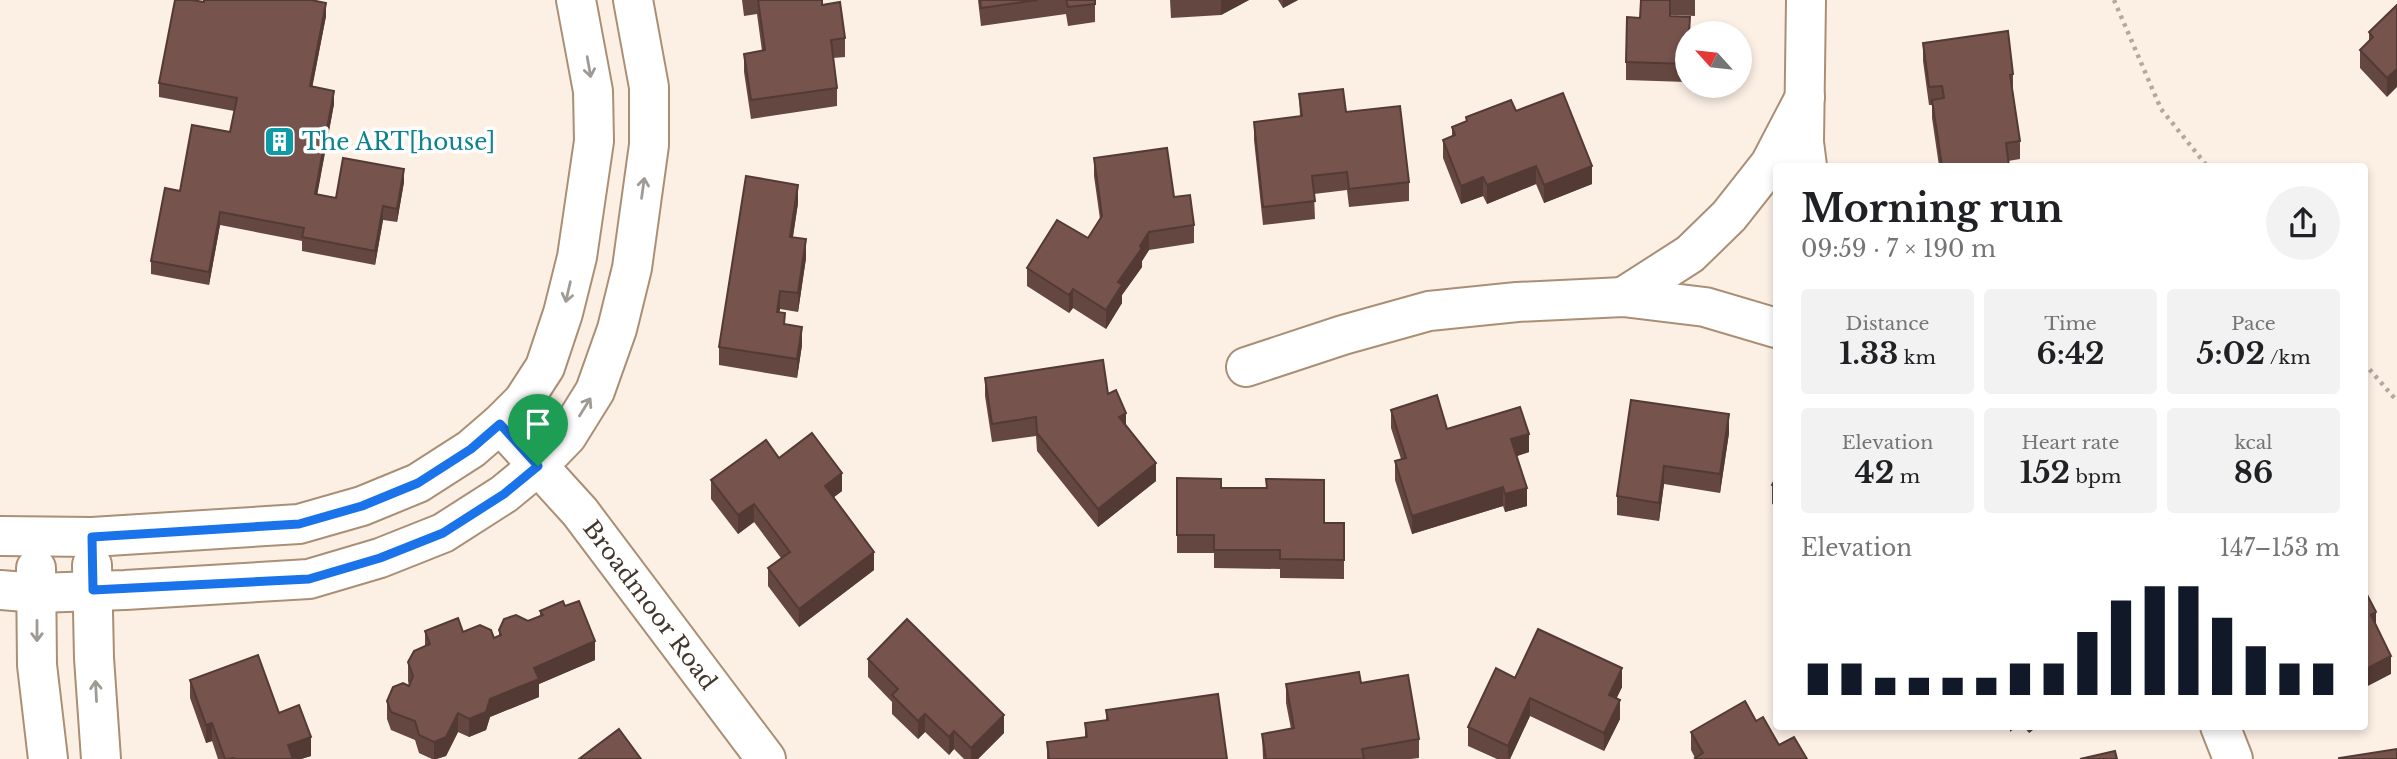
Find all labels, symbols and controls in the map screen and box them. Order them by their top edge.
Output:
north arrow [1675,21,1752,98]
map controls [1675,21,1752,98]
one-way arrow [583,55,596,78]
building icon: The ART[house] [262,125,296,159]
place label: The ART[house] [302,128,495,156]
one-way arrow [637,178,650,200]
text: Morning run [1801,185,2063,232]
button: share [2266,186,2340,260]
text: 09:59 · 7 × 190 m [1801,235,1996,263]
one-way arrow [561,280,575,303]
text: Distance [1846,312,1929,335]
text: Time [2044,312,2097,335]
text: Pace [2231,312,2276,335]
text: 1.33 [1839,335,1898,372]
text: 6:42 [2036,335,2105,372]
text: 5:02 [2196,335,2265,372]
text: km [1898,346,1936,369]
text: /km [2265,346,2311,369]
pin [508,394,568,466]
one-way arrow [579,397,593,417]
icon: arrive [519,405,557,443]
text: Elevation [1842,431,1933,454]
text: Heart rate [2022,431,2119,454]
text: kcal [2235,431,2272,454]
text: 42 [1855,454,1894,491]
text: 152 [2020,454,2070,491]
text: 86 [2234,454,2273,491]
text: m [1894,465,1920,488]
text: bpm [2070,465,2121,488]
street label: Broadmoor Road [577,515,723,695]
text: Elevation [1801,534,1912,562]
text: 147–153 m [2220,534,2340,562]
one-way arrow [30,619,44,642]
one-way arrow [89,680,102,703]

